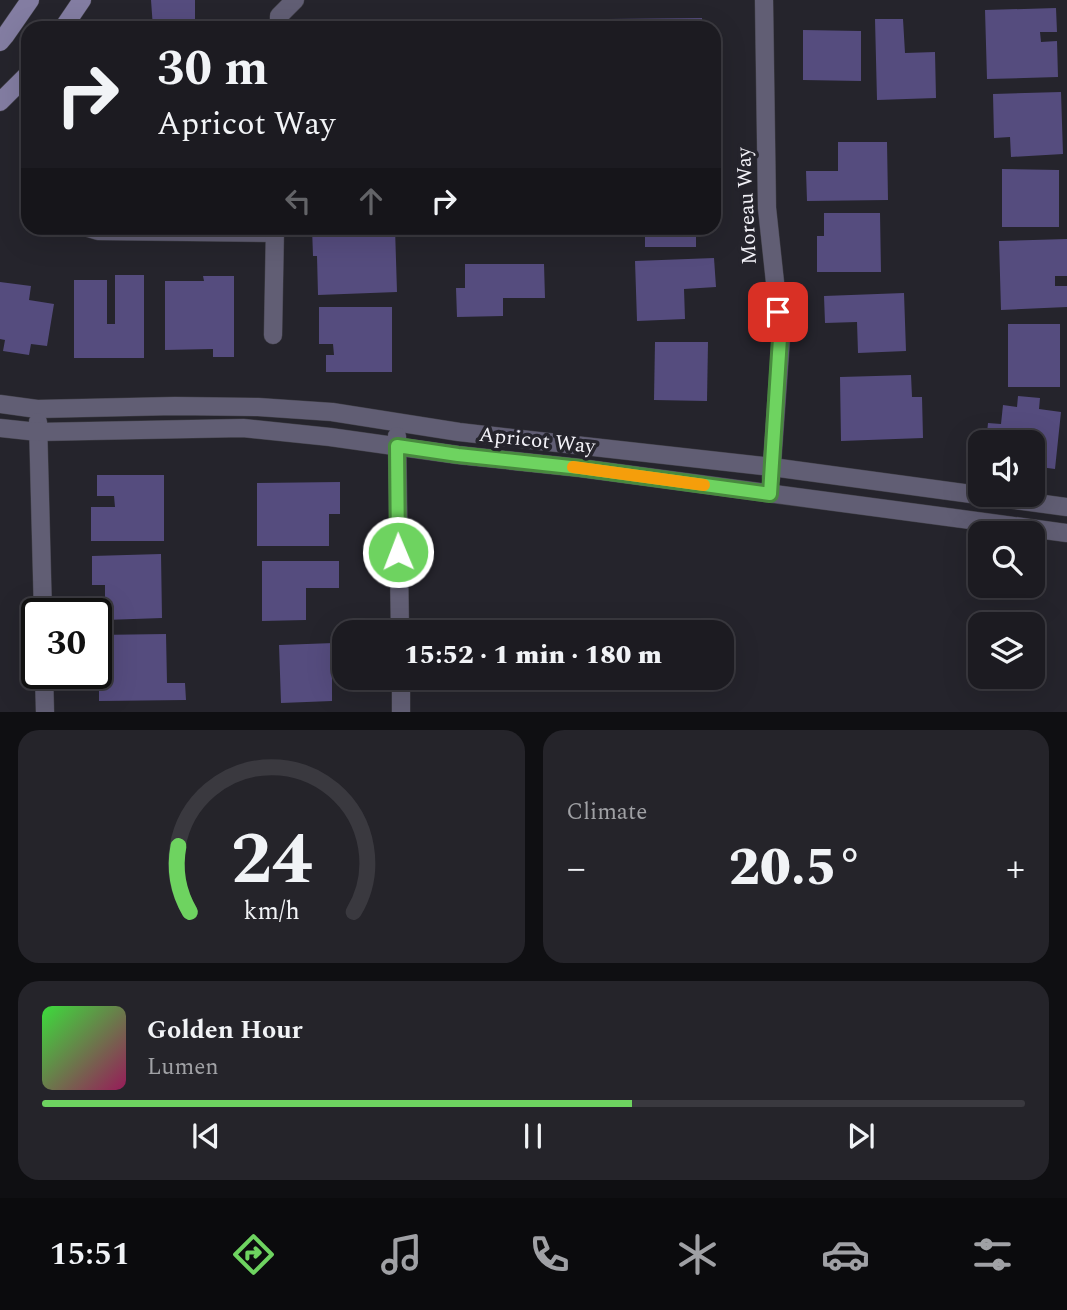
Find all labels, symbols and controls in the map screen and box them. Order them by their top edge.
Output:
text: 30 m [157,32,268,107]
icon: right [42,49,133,140]
text: Apricot Way [157,100,335,149]
street label: Moreau Way [728,145,766,266]
icon: left [279,182,317,220]
icon: ahead [352,182,390,220]
icon: right [425,182,463,220]
pin [748,282,808,342]
icon: arrive [759,293,797,331]
street label: Apricot Way [477,419,598,463]
map controls [968,430,1045,689]
button: sound [968,430,1045,507]
position arrow [361,515,435,589]
button: search [968,521,1045,598]
speed limit sign: 30 [21,598,112,689]
button: layers [968,612,1045,689]
text: 15:52 · 1 min · 180 m [404,635,662,675]
text: Climate [567,795,647,830]
text: 24 [230,806,312,917]
text: 20.5° [729,829,863,908]
text: − [567,840,586,898]
text: + [1006,840,1025,898]
text: km/h [243,893,299,931]
text: Golden Hour [147,1010,303,1050]
text: Lumen [147,1050,219,1085]
icon: previous [187,1117,225,1155]
icon: pause [514,1117,552,1155]
icon: next [842,1117,880,1155]
text: 15:51 [49,1230,130,1279]
icon: directions [229,1230,278,1279]
icon: music [377,1230,426,1279]
icon: phone [525,1230,574,1279]
icon: climate [673,1230,722,1279]
icon: car [821,1230,870,1279]
icon: filters [968,1230,1017,1279]

